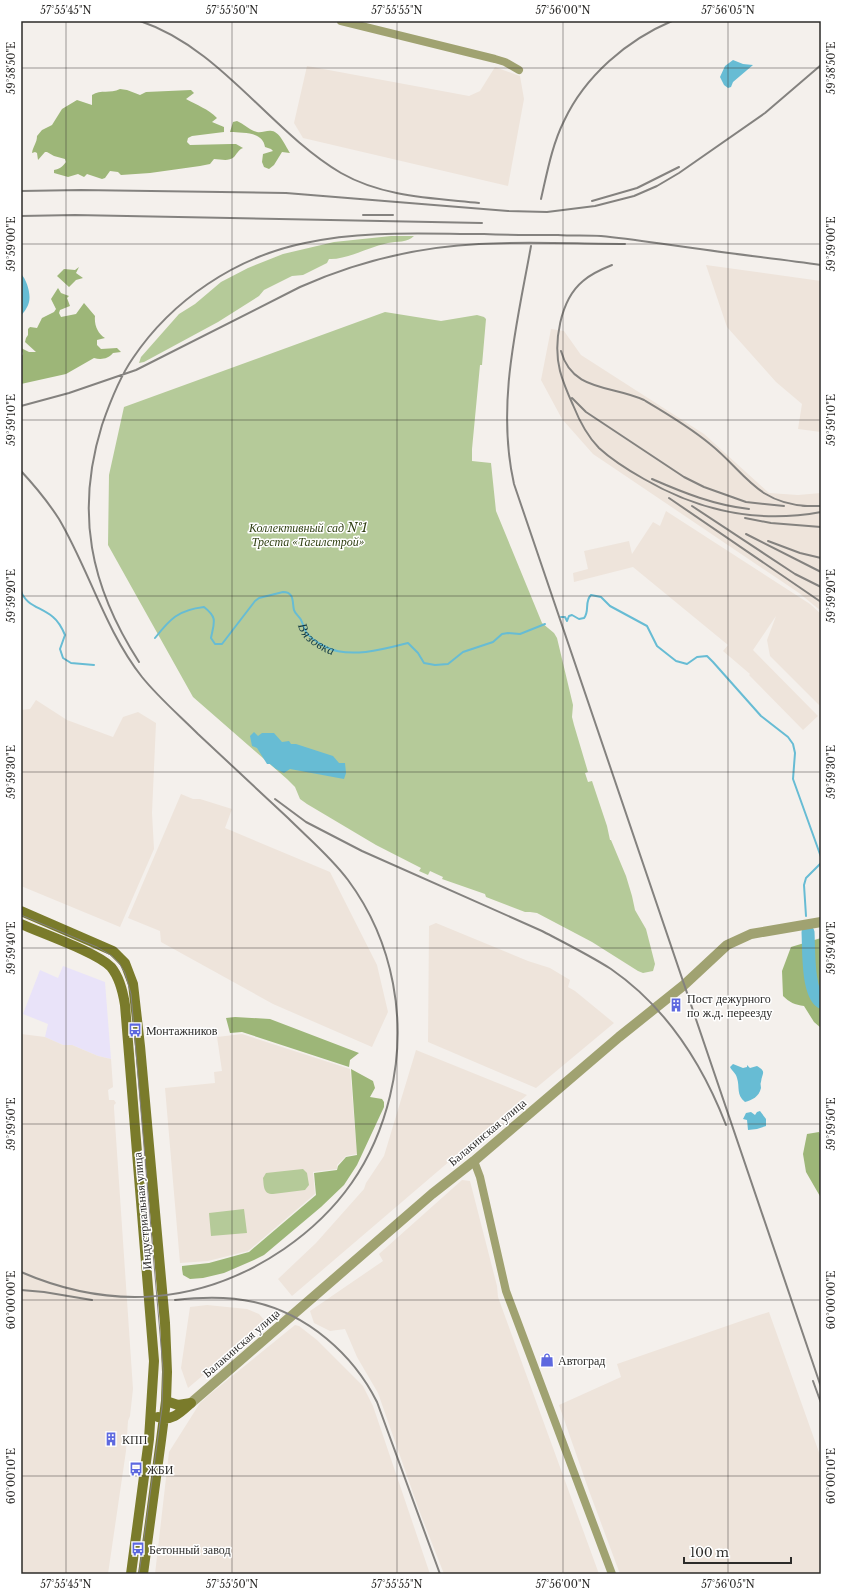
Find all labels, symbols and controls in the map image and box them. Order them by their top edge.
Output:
text: 57°55'45"N [40,4,92,17]
text: 57°55'50"N [206,4,258,17]
text: 57°55'55"N [371,4,423,17]
text: 57°56'00"N [535,4,591,17]
text: 57°56'05"N [701,4,755,17]
text: 59°58'50"E [5,42,18,94]
text: 59°58'50"E [825,42,838,94]
text: 59°59'00"E [5,217,18,271]
text: 59°59'00"E [825,217,838,271]
text: 59°59'10"E [5,394,18,446]
text: 59°59'10"E [825,394,838,446]
park label: Коллективный сад №1 Треста «Тагилстрой» [248,520,367,549]
text: 59°59'20"E [5,569,18,623]
text: 59°59'20"E [825,569,838,623]
water label: Вязовка [295,620,338,659]
text: 59°59'30"E [5,745,18,799]
text: 59°59'30"E [825,745,838,799]
text: 59°59'40"E [5,921,18,975]
text: 59°59'40"E [825,921,838,975]
place label: Пост дежурного по ж.д. переезду [687,991,772,1020]
building icon: Пост дежурного по ж.д. переезду [668,997,684,1013]
bus stop icon: Монтажников [127,1022,143,1038]
place label: Монтажников [146,1023,218,1038]
street label: Балакинская улица [445,1095,530,1169]
text: 59°59'50"E [5,1097,18,1151]
text: 59°59'50"E [825,1097,838,1151]
street label: Индустриальная улица [129,1151,155,1270]
text: 60°00'00"E [5,1271,18,1329]
text: 60°00'00"E [825,1271,838,1329]
street label: Балакинская улица [199,1305,283,1381]
shop icon: Автоград [539,1352,555,1368]
place label: Автоград [558,1353,605,1368]
building icon: КПП [103,1431,119,1447]
place label: КПП [122,1432,148,1447]
text: 60°00'10"E [5,1448,18,1504]
text: 60°00'10"E [825,1448,838,1504]
bus stop icon: ЖБИ [128,1461,144,1477]
place label: ЖБИ [147,1462,174,1477]
scale bar [684,1539,791,1565]
bus stop icon: Бетонный завод [130,1541,146,1557]
place label: Бетонный завод [149,1542,231,1557]
text: 100 m [690,1545,729,1560]
text: 57°55'45"N [40,1578,92,1591]
text: 57°55'50"N [206,1578,258,1591]
text: 57°55'55"N [371,1578,423,1591]
text: 57°56'00"N [535,1578,591,1591]
text: 57°56'05"N [701,1578,755,1591]

